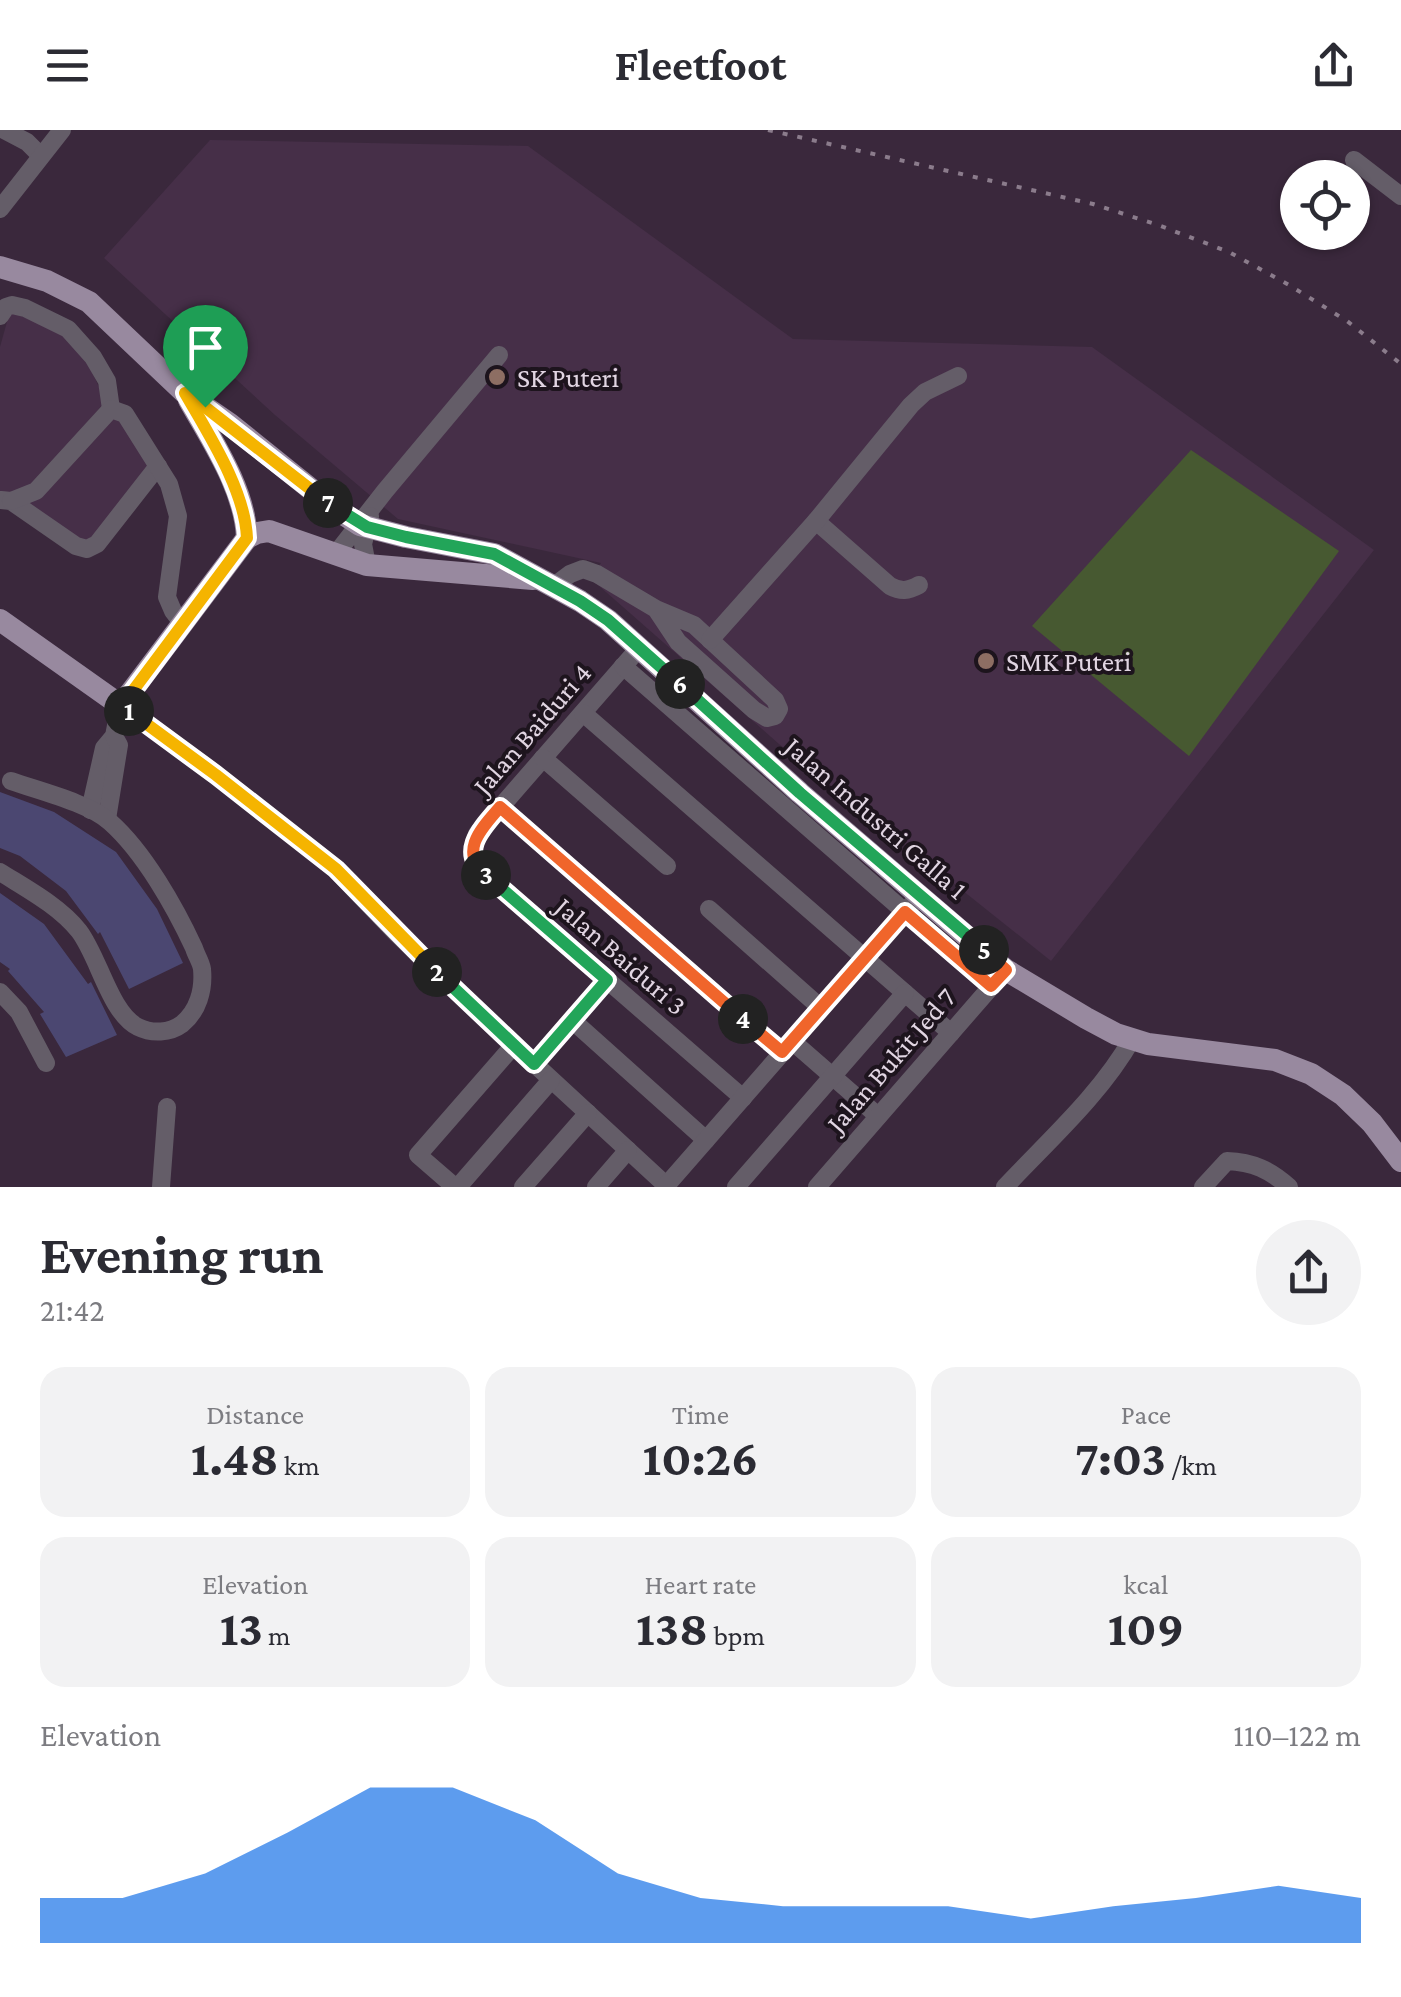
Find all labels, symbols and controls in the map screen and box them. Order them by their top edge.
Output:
icon: menu [40,38,95,93]
icon: share [1306,38,1361,93]
text: Fleetfoot [614,40,787,90]
map controls [1280,160,1370,250]
button: locate [1280,160,1370,250]
pin [163,305,248,408]
icon: arrive [178,320,233,375]
place label: SK Puteri [517,362,619,393]
marker: SK Puteri [486,366,508,388]
pin: 7 [303,478,353,528]
text: 7 [321,487,335,518]
place label: SMK Puteri [1006,646,1131,677]
marker: SMK Puteri [975,650,997,672]
street label: Jalan Baiduri 4 [465,657,597,803]
pin: 6 [655,659,705,709]
text: 6 [672,668,688,699]
pin: 1 [104,686,154,736]
text: 1 [124,695,134,726]
street label: Jalan Industri Galla 1 [777,729,973,905]
pin: 3 [461,850,511,900]
text: 3 [479,859,493,890]
street label: Jalan Baiduri 3 [547,889,693,1021]
pin: 5 [959,925,1009,975]
text: 5 [977,934,991,965]
pin: 2 [412,947,462,997]
text: 2 [430,956,444,987]
street label: Jalan Bukit Jed 7 [818,982,962,1141]
pin: 4 [718,994,768,1044]
text: 4 [735,1003,751,1034]
button: share [1256,1220,1361,1325]
text: Evening run [40,1224,324,1285]
text: 21:42 [40,1292,104,1328]
text: Distance [206,1399,304,1430]
text: Time [672,1399,729,1430]
text: Pace [1121,1399,1171,1430]
text: 1.48 [191,1430,279,1486]
text: 10:26 [643,1430,758,1486]
text: 7:03 [1075,1430,1166,1486]
text: km [279,1450,320,1481]
text: /km [1166,1450,1217,1481]
text: Elevation [202,1569,308,1600]
text: Heart rate [645,1569,756,1600]
text: kcal [1123,1569,1168,1600]
text: 13 [220,1600,263,1656]
text: 138 [636,1600,708,1656]
text: 109 [1108,1600,1184,1656]
text: m [263,1620,291,1651]
text: bpm [708,1620,765,1651]
text: Elevation [40,1717,161,1753]
text: 110–122 m [1233,1717,1361,1753]

